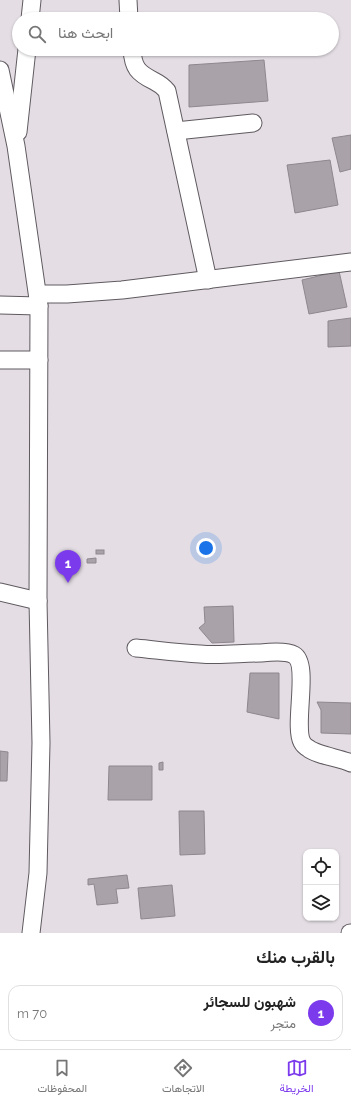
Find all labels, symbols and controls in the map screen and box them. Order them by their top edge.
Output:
search box [12,12,339,56]
icon: search [26,23,48,45]
text: ابحث هنا [58,24,113,42]
your location [196,538,216,558]
pin: 1 [55,550,81,583]
map controls [303,849,339,921]
button: locate [303,849,339,885]
button: layers [303,885,339,921]
text: بالقرب منك [256,947,335,967]
text: شهبون للسجائر [204,993,296,1011]
text: 70 m [17,1006,47,1021]
text: 1 [318,1006,324,1021]
text: متجر [271,1016,296,1031]
tab: المحفوظات [37,1057,87,1098]
tab: الاتجاهات [162,1057,205,1098]
tab: الخريطة [280,1057,314,1098]

